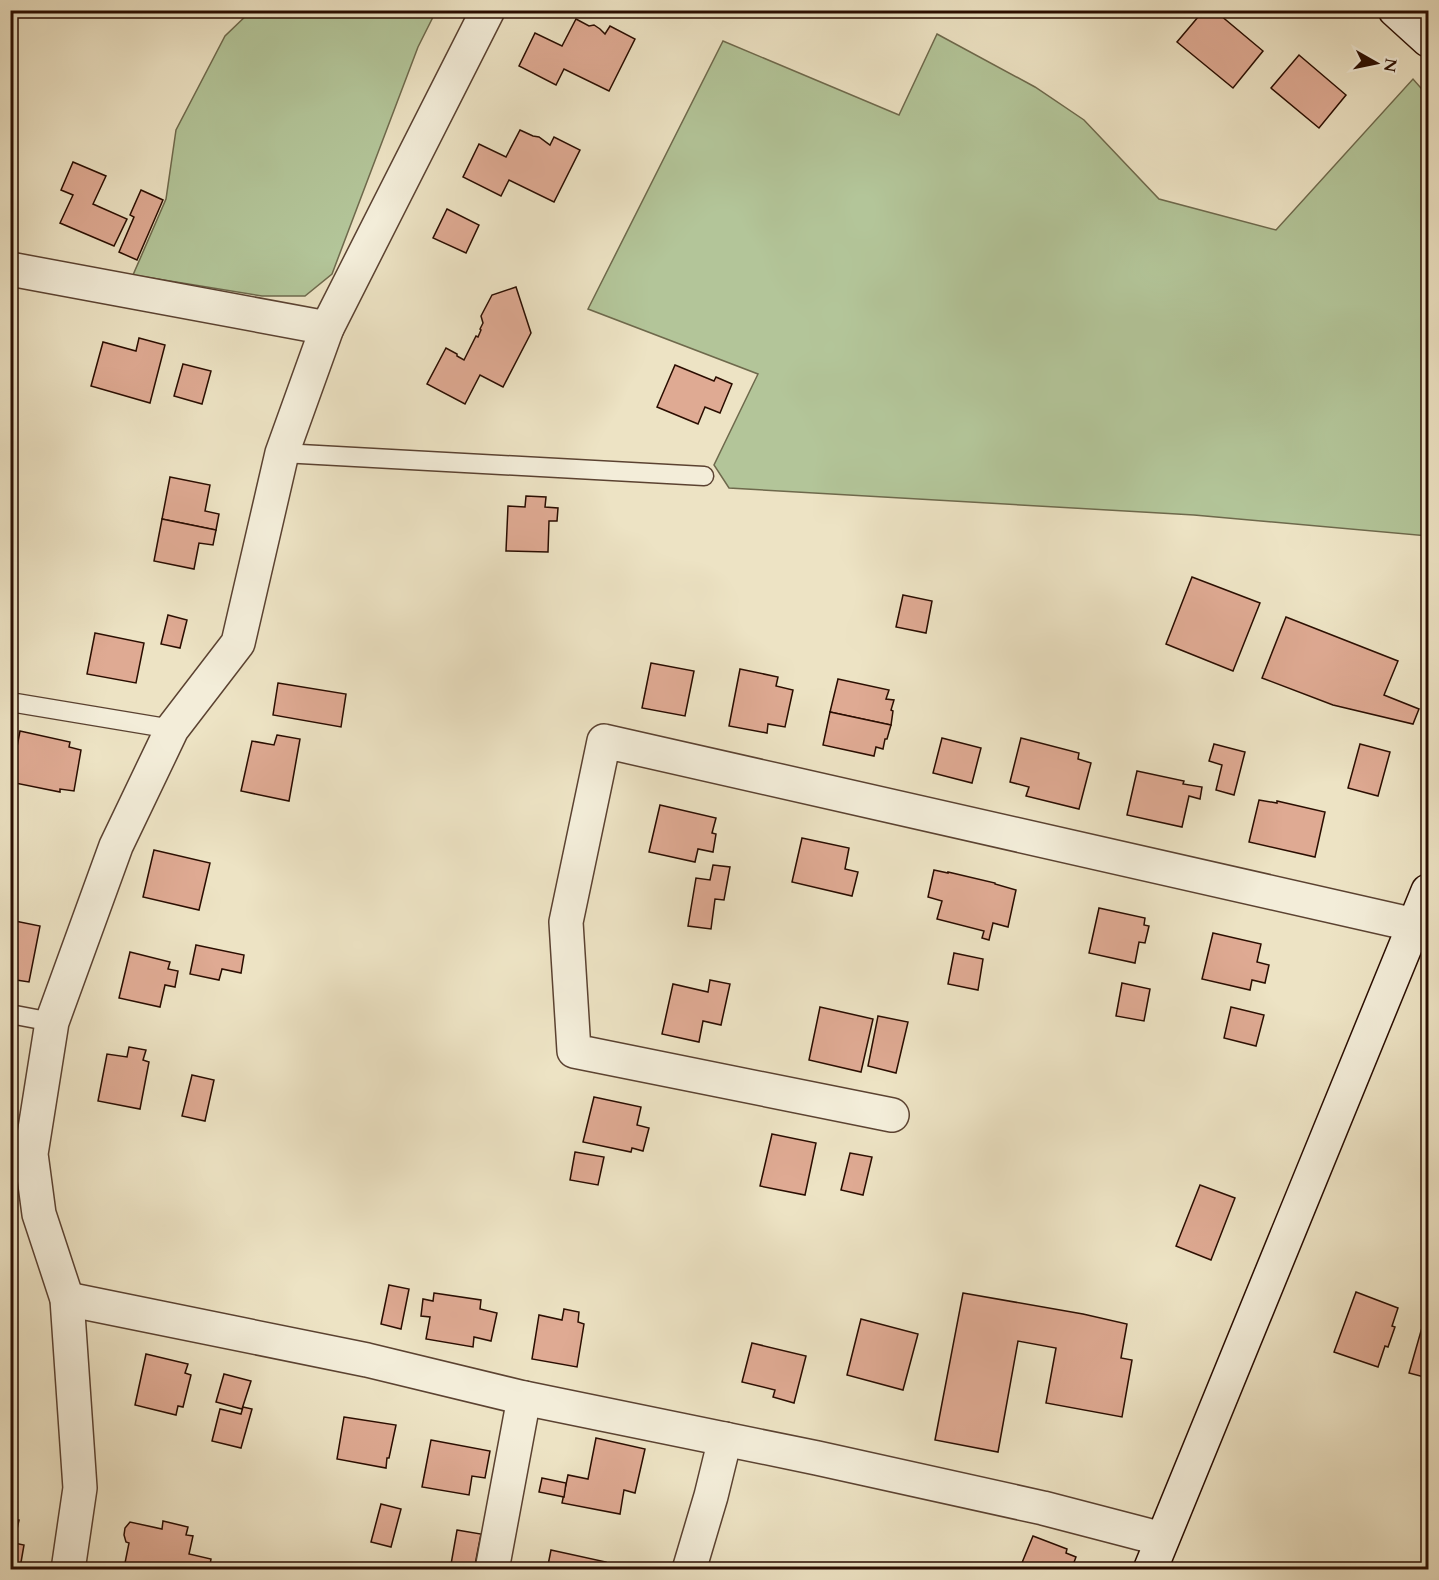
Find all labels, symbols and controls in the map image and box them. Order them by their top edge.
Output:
north arrow [1346,33,1406,93]
text: N [1378,57,1402,74]

